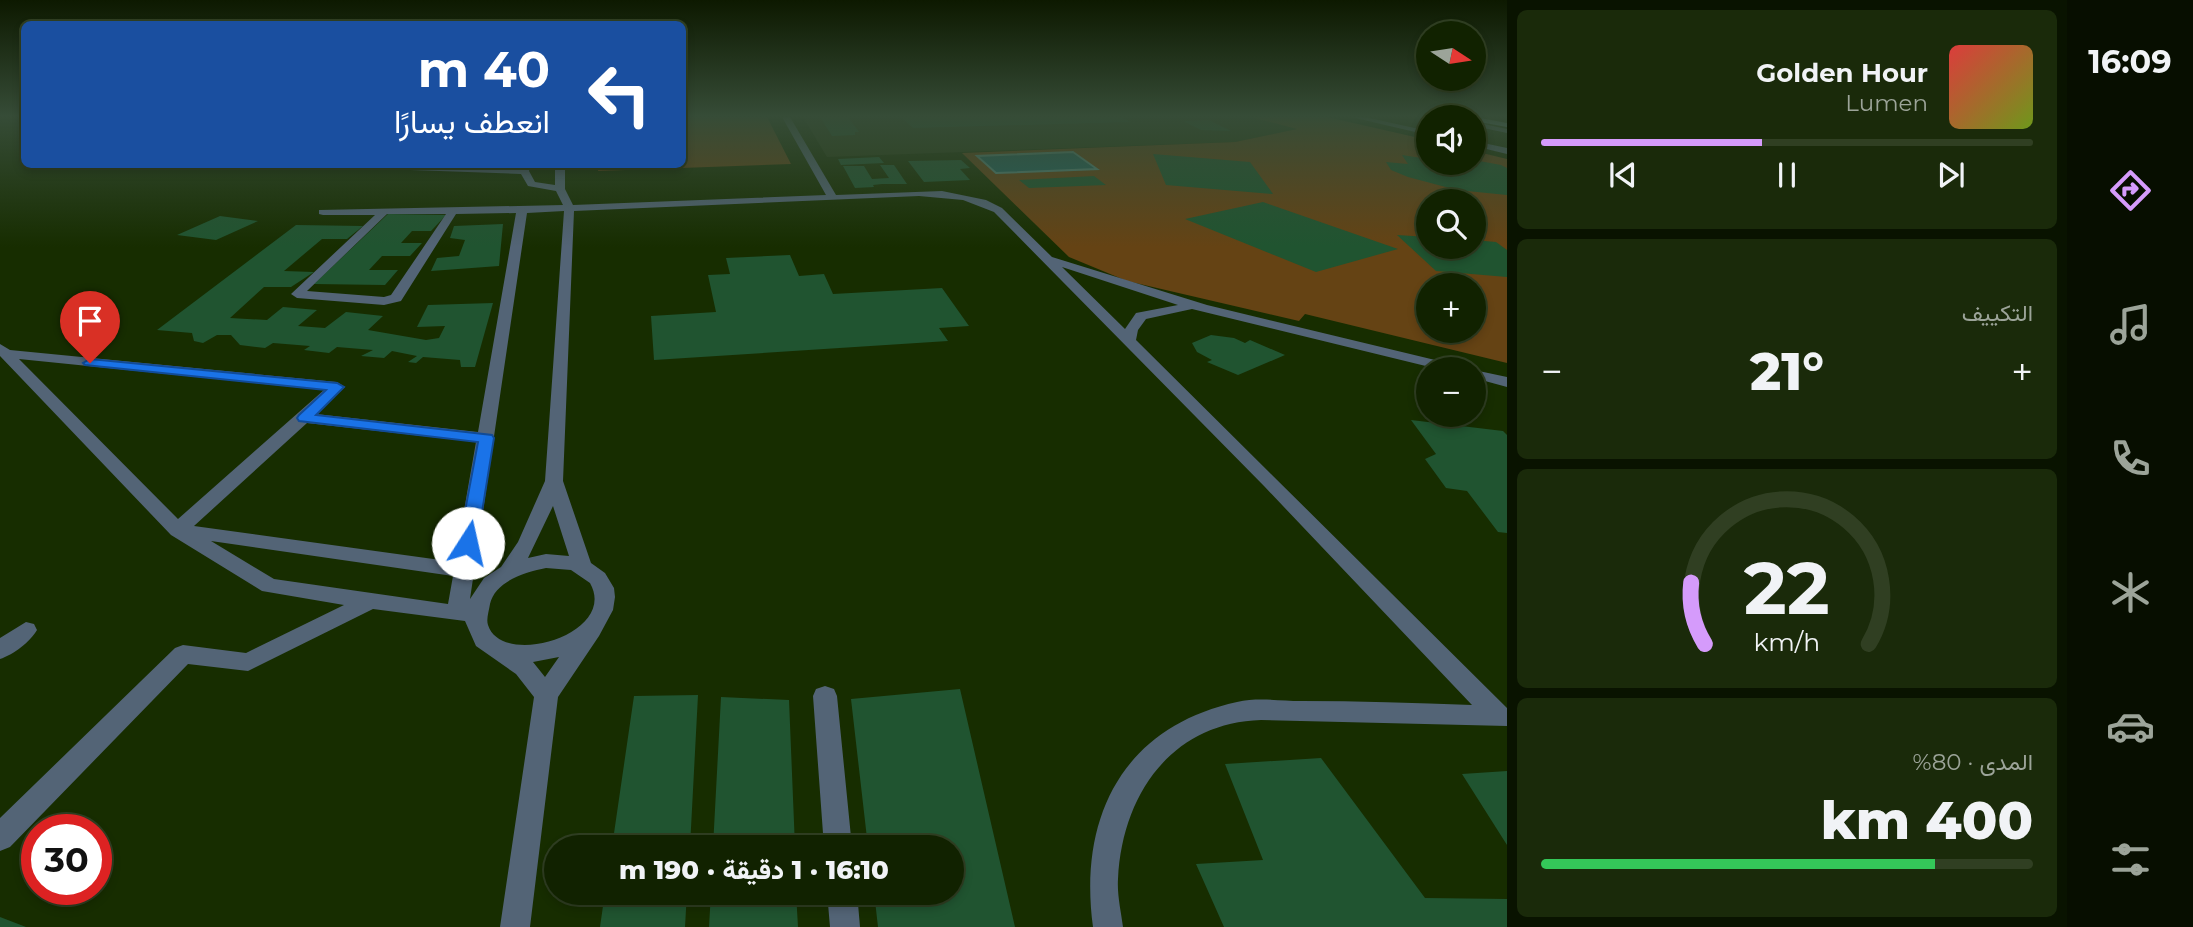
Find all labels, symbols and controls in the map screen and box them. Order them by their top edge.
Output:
north arrow [1416,21,1486,91]
map controls [1416,21,1486,427]
text: 40 m [418,40,550,99]
text: 16:09 [2088,42,2172,81]
icon: left [574,49,665,140]
text: Golden Hour [1756,57,1928,89]
text: Lumen [1845,89,1928,117]
text: انعطف يسارًا [394,102,550,141]
button: sound [1416,105,1486,175]
icon: previous [1604,156,1642,194]
icon: pause [1768,156,1806,194]
icon: next [1932,156,1970,194]
icon: directions [2106,166,2155,215]
button: search [1416,189,1486,259]
button: + [1416,273,1486,343]
pin [60,291,120,363]
text: التكييف [1962,299,2033,327]
icon: music [2106,300,2155,349]
icon: arrive [71,302,109,340]
text: 21° [1750,340,1824,403]
text: − [1541,348,1563,395]
text: + [2011,348,2033,395]
button: − [1416,357,1486,427]
icon: phone [2106,434,2155,483]
position arrow [431,506,505,580]
text: 22 [1744,545,1830,633]
icon: climate [2106,568,2155,617]
text: km/h [1754,627,1820,657]
icon: car [2106,702,2155,751]
text: المدى · 80% [1913,748,2033,776]
text: 400 km [1821,789,2033,852]
speed limit sign: 30 [21,814,112,905]
icon: filters [2106,835,2155,884]
text: 16:10 · 1 دقيقة · 190 m [619,854,889,886]

